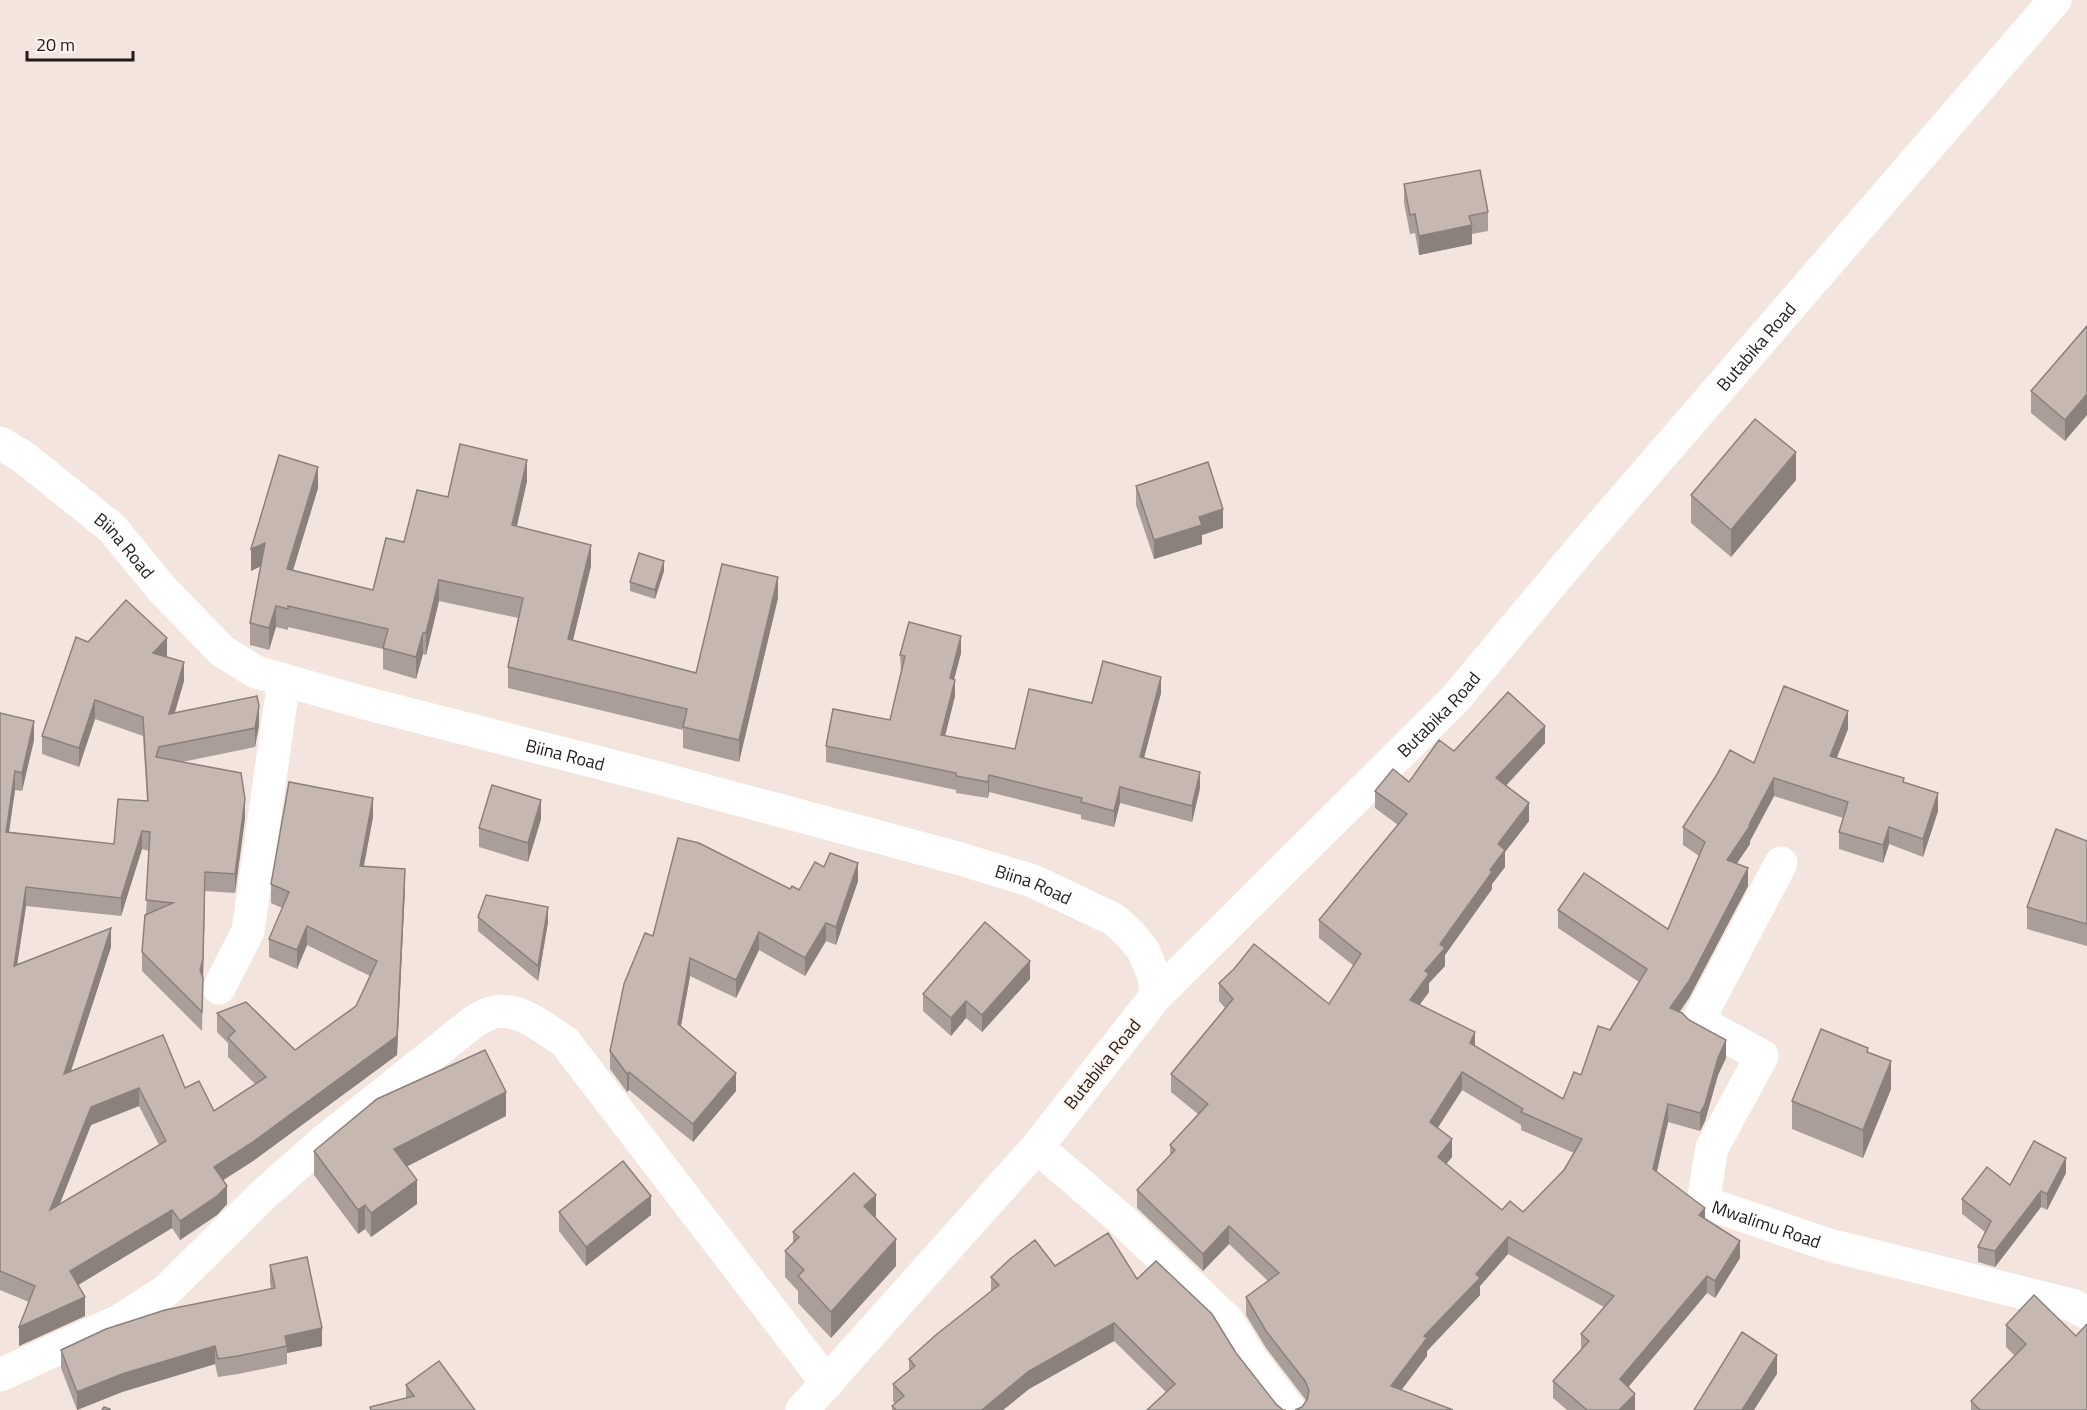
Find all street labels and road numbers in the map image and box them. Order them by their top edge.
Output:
street label: Butabika Road [1710,296,1802,397]
street label: Biina Road [89,505,161,584]
street label: Butabika Road [1391,665,1486,763]
street label: Biina Road [523,731,608,777]
street label: Biina Road [992,857,1076,911]
street label: Butabika Road [1057,1013,1147,1115]
street label: Mwalimu Road [1708,1193,1825,1255]

